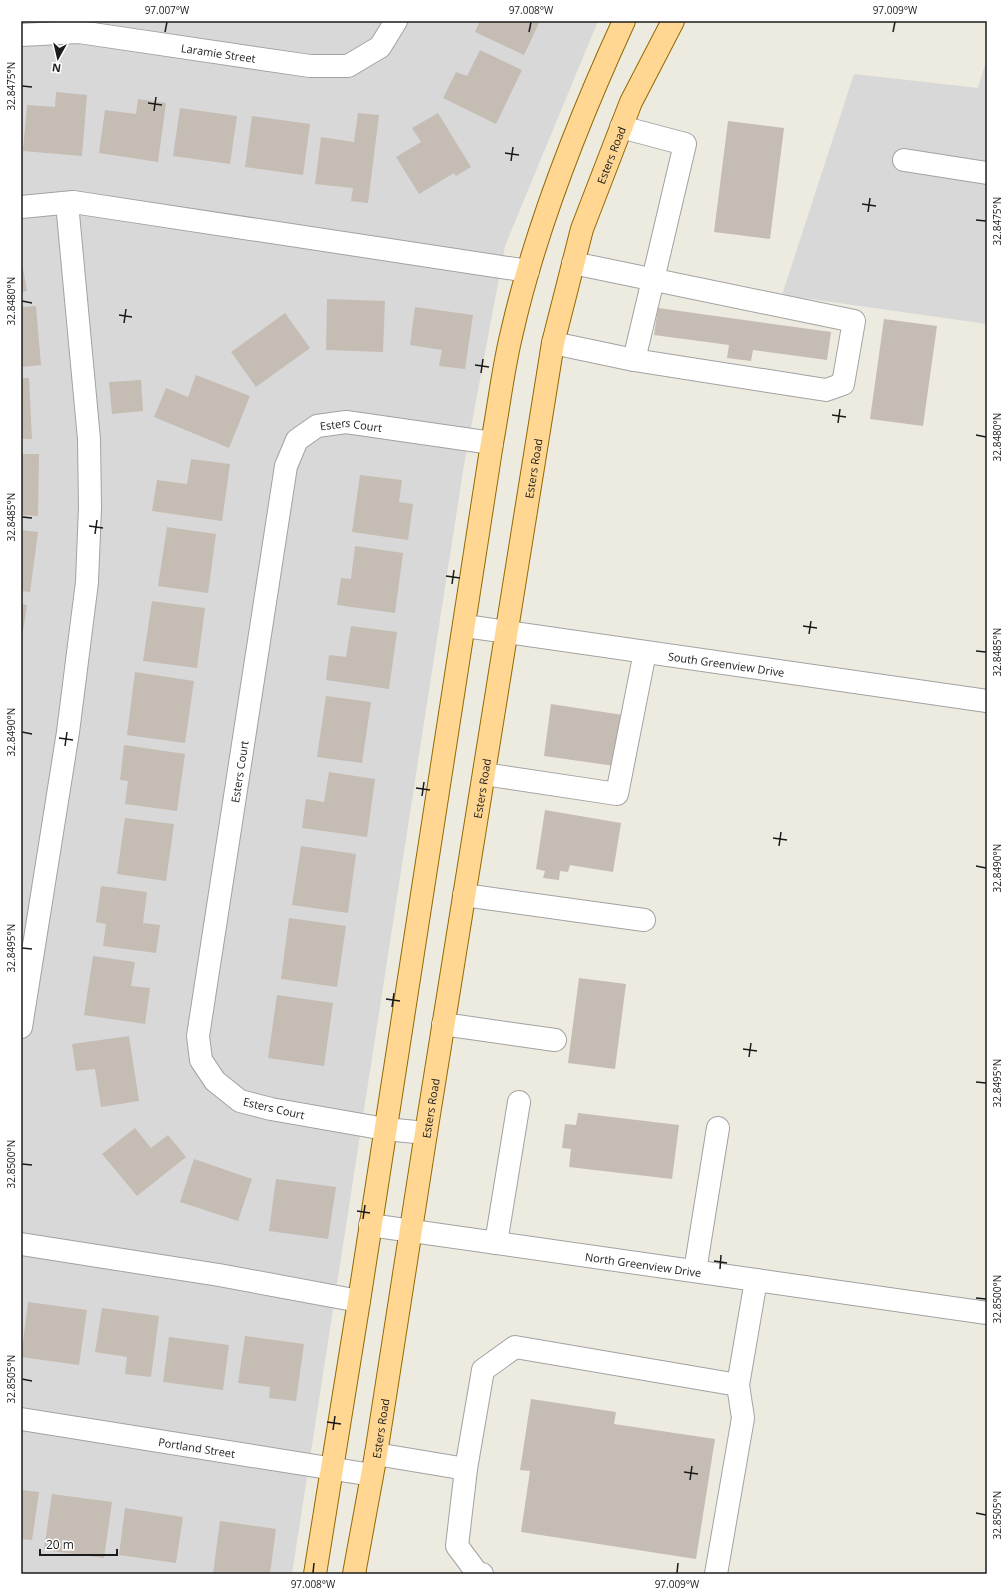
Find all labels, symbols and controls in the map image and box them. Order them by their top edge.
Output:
text: 97.007°W [145,3,190,17]
text: 97.008°W [509,3,554,17]
text: 97.009°W [873,3,918,17]
north arrow [38,38,78,78]
street label: Laramie Street [180,40,257,65]
text: N [51,60,62,76]
text: 32.8475°N [4,62,18,110]
street label: Esters Road [593,124,628,186]
text: 32.8475°N [990,197,1004,245]
text: 32.8480°N [4,277,18,325]
text: 32.8480°N [990,413,1004,461]
street label: Esters Court [319,415,383,435]
street label: Esters Road [521,437,545,499]
text: 32.8485°N [4,493,18,541]
text: 32.8485°N [990,628,1004,676]
street label: South Greenview Drive [667,648,785,679]
text: 32.8490°N [4,708,18,756]
street label: Esters Court [227,739,251,804]
street label: Esters Road [469,757,494,819]
text: 32.8490°N [990,844,1004,892]
text: 32.8495°N [4,924,18,972]
text: 32.8495°N [990,1059,1004,1107]
street label: Esters Road [418,1077,442,1139]
street label: Esters Court [242,1094,306,1122]
text: 32.8500°N [4,1140,18,1188]
street label: North Greenview Drive [584,1248,702,1280]
text: 32.8500°N [990,1275,1004,1323]
text: 32.8505°N [4,1355,18,1403]
street label: Esters Road [368,1397,392,1459]
street label: Portland Street [157,1434,236,1461]
text: 32.8505°N [990,1491,1004,1539]
scale bar [40,1531,117,1557]
text: 20 m [46,1536,74,1553]
text: 97.008°W [291,1577,336,1591]
text: 97.009°W [655,1577,700,1591]

